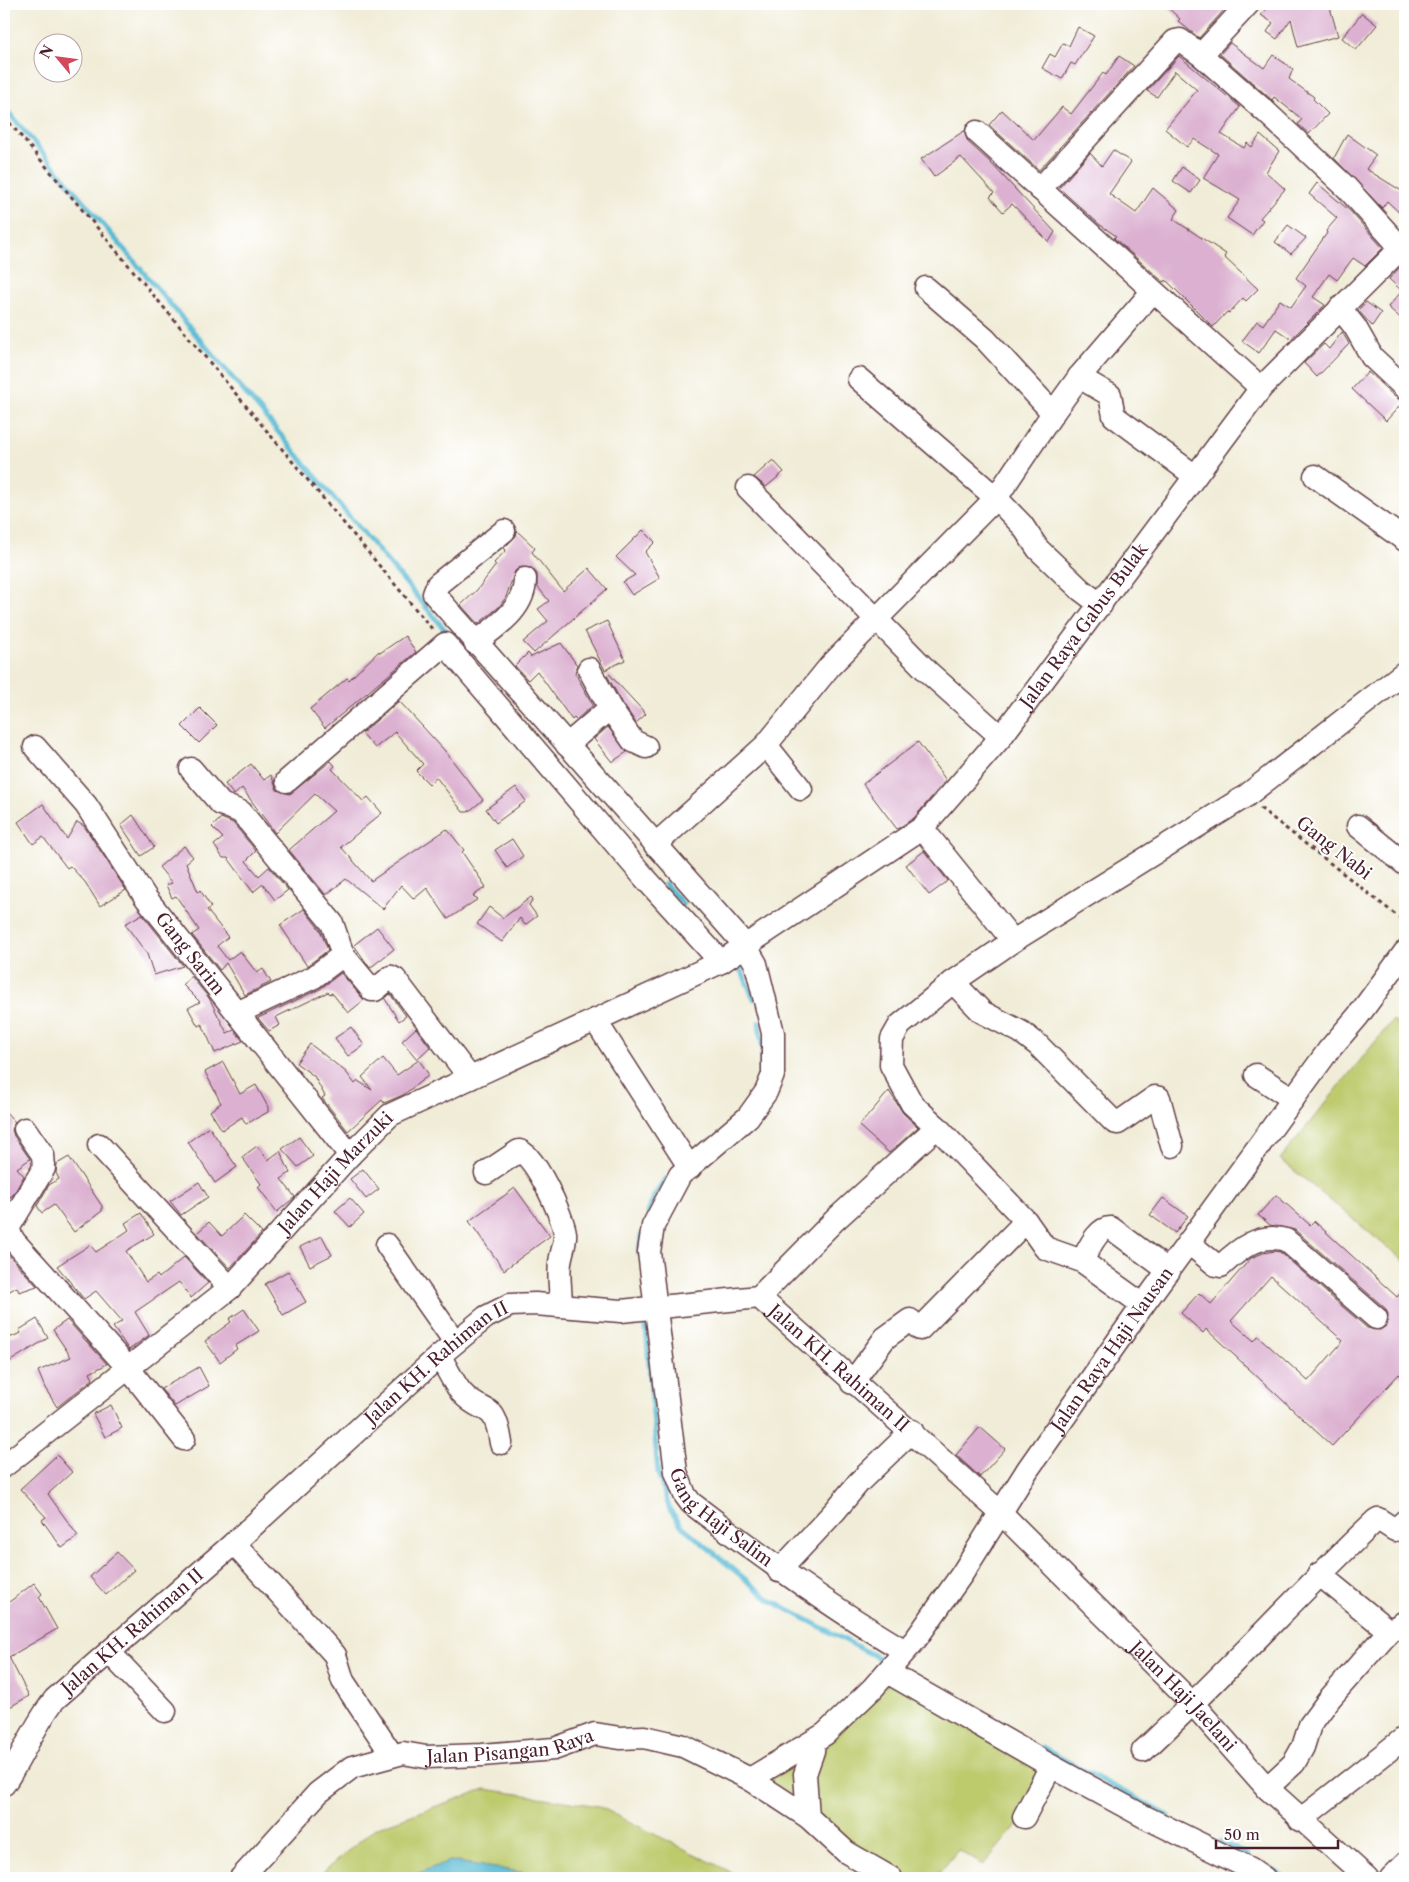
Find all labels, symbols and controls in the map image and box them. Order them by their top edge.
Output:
north arrow [32,32,82,82]
text: N [36,42,57,61]
street label: Jalan Raya Gabus Bulak [1014,538,1153,715]
street label: Gang Nabi [1292,812,1377,885]
street label: Gang Sarim [151,908,230,1000]
street label: Jalan Haji Marzuki [272,1107,398,1240]
street label: Jalan Raya Haji Nausan [1045,1263,1178,1438]
street label: Jalan KH. Rahiman II [358,1297,512,1431]
street label: Jalan KH. Rahiman II [762,1298,914,1437]
street label: Gang Haji Salim [665,1465,777,1572]
street label: Jalan KH. Rahiman II [55,1564,208,1701]
street label: Jalan Haji Jaelani [1123,1635,1241,1757]
street label: Jalan Pisangan Raya [423,1724,597,1768]
scale bar [1216,1817,1339,1849]
text: 50 m [1224,1825,1260,1844]

